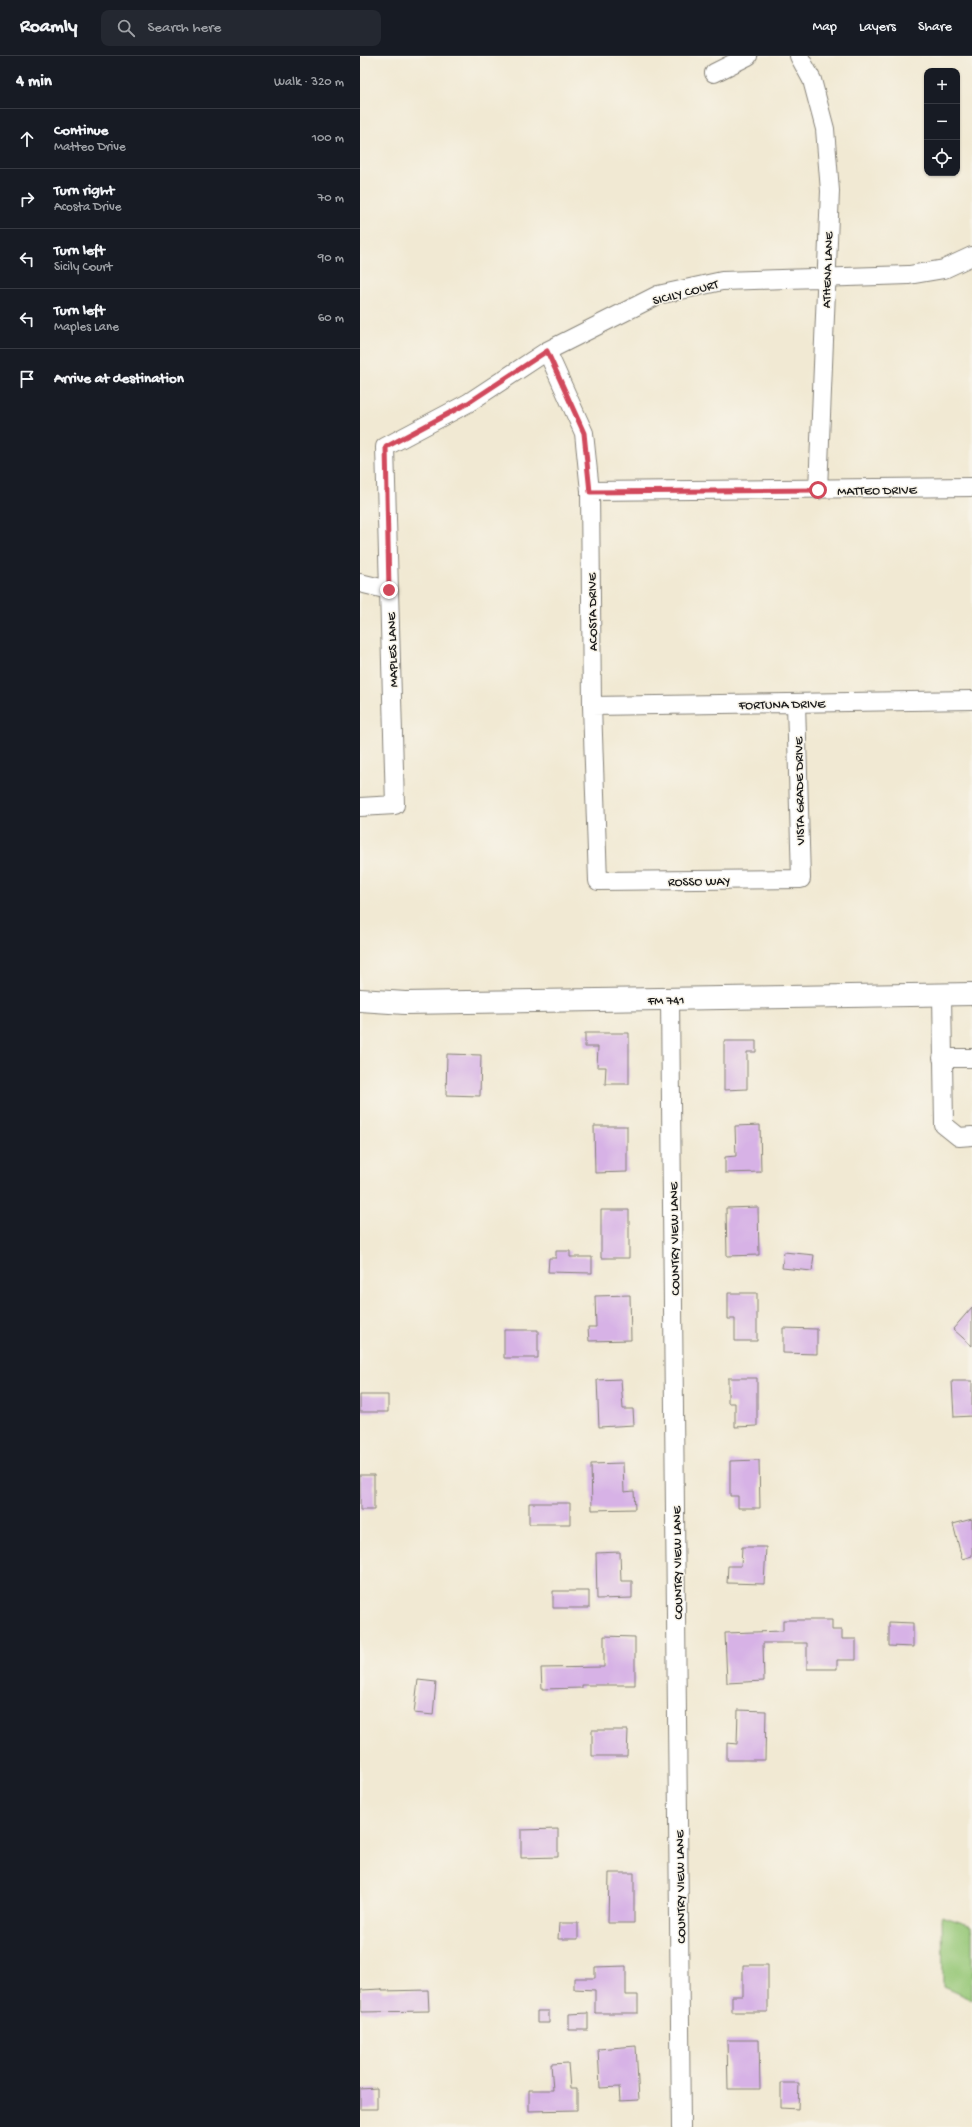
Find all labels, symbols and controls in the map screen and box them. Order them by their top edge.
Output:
search box [101,10,381,46]
text: Roamly [20,16,77,39]
icon: search [115,17,137,39]
text: Search here [147,19,221,37]
text: Map [813,19,837,36]
text: Layers [859,19,896,36]
text: Share [918,19,952,36]
map controls [924,68,960,176]
button: + [924,68,960,104]
text: 4 min [16,72,52,92]
text: Walk · 320 m [274,75,344,90]
button: − [924,104,960,140]
text: Continue [54,122,108,140]
icon: ahead [16,128,38,150]
text: 100 m [312,131,344,146]
text: Matteo Drive [54,140,126,155]
button: locate [924,140,960,176]
text: Turn right [54,182,114,200]
icon: right [16,188,38,210]
text: 70 m [318,191,344,206]
text: Acosta Drive [54,200,122,215]
street label: ATHENA LANE [820,231,837,309]
text: Turn left [54,242,105,260]
icon: left [16,248,38,270]
text: 90 m [318,251,344,266]
text: Sicily Court [54,260,112,275]
street label: SICILY COURT [651,277,721,309]
text: Turn left [54,302,105,320]
icon: left [16,308,38,330]
text: 60 m [318,311,344,326]
text: Maples Lane [54,320,119,335]
icon: arrive [16,368,38,390]
text: Arrive at destination [54,370,184,388]
route start [809,481,827,499]
street label: MATTEO DRIVE [837,483,918,500]
street label: ACOSTA DRIVE [585,572,602,651]
route end [380,581,398,599]
street label: MAPLES LANE [385,611,402,688]
street label: FORTUNA DRIVE [738,697,826,714]
street label: VISTA GRADE DRIVE [792,736,809,846]
street label: ROSSO WAY [668,874,730,891]
street label: FM 741 [646,994,685,1009]
street label: COUNTRY VIEW LANE [667,1181,684,1296]
street label: COUNTRY VIEW LANE [670,1505,687,1620]
street label: COUNTRY VIEW LANE [673,1829,690,1944]

